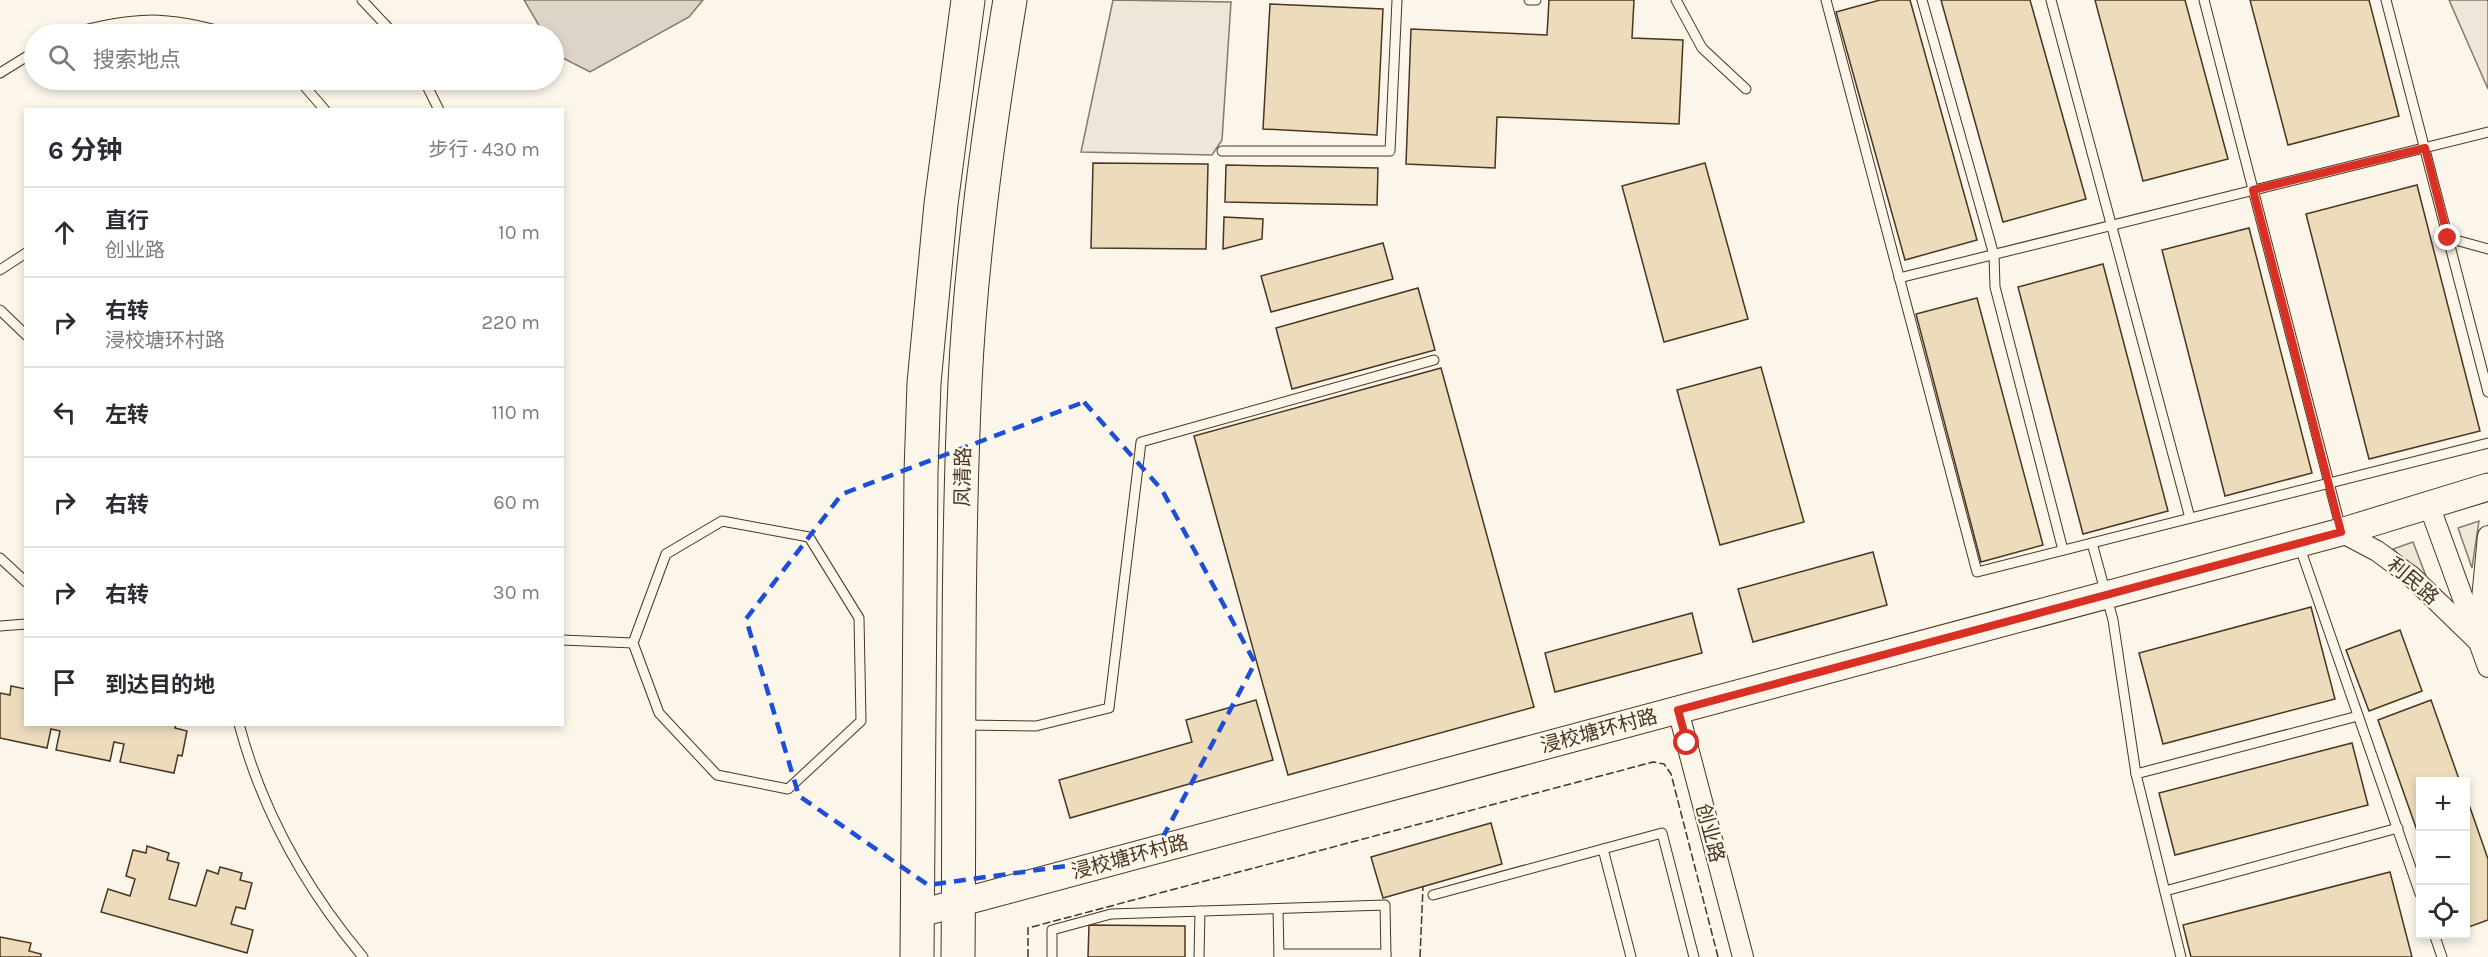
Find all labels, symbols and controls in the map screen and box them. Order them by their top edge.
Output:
search box [24,24,564,90]
icon: search [45,41,78,74]
text: 搜索地点 [93,47,181,73]
text: 6 分钟 [48,135,122,166]
text: 步行 · 430 m [429,138,540,161]
text: 直行 [105,208,149,234]
icon: ahead [48,216,81,249]
text: 10 m [498,221,540,244]
route end [2434,224,2460,250]
text: 创业路 [105,239,165,262]
text: 右转 [105,298,149,324]
icon: right [48,306,81,339]
text: 220 m [481,311,540,334]
text: 浸校塘环村路 [105,329,225,352]
icon: left [48,396,81,429]
text: 110 m [491,401,540,424]
text: 左转 [105,402,149,428]
street label: 凤清路 [951,447,975,507]
icon: right [48,486,81,519]
text: 60 m [493,491,540,514]
text: 右转 [105,492,149,518]
street label: 利民路 [2383,553,2443,609]
icon: right [48,576,81,609]
text: 30 m [493,581,540,604]
text: 右转 [105,582,149,608]
icon: arrive [48,666,81,699]
text: 到达目的地 [105,672,215,698]
street label: 浸校塘环村路 [1538,704,1660,758]
route start [1673,729,1699,755]
map controls [2416,777,2470,939]
button: + [2416,777,2470,831]
street label: 创业路 [1691,801,1729,865]
street label: 浸校塘环村路 [1069,830,1191,884]
button: − [2416,831,2470,885]
button: locate [2416,885,2470,939]

